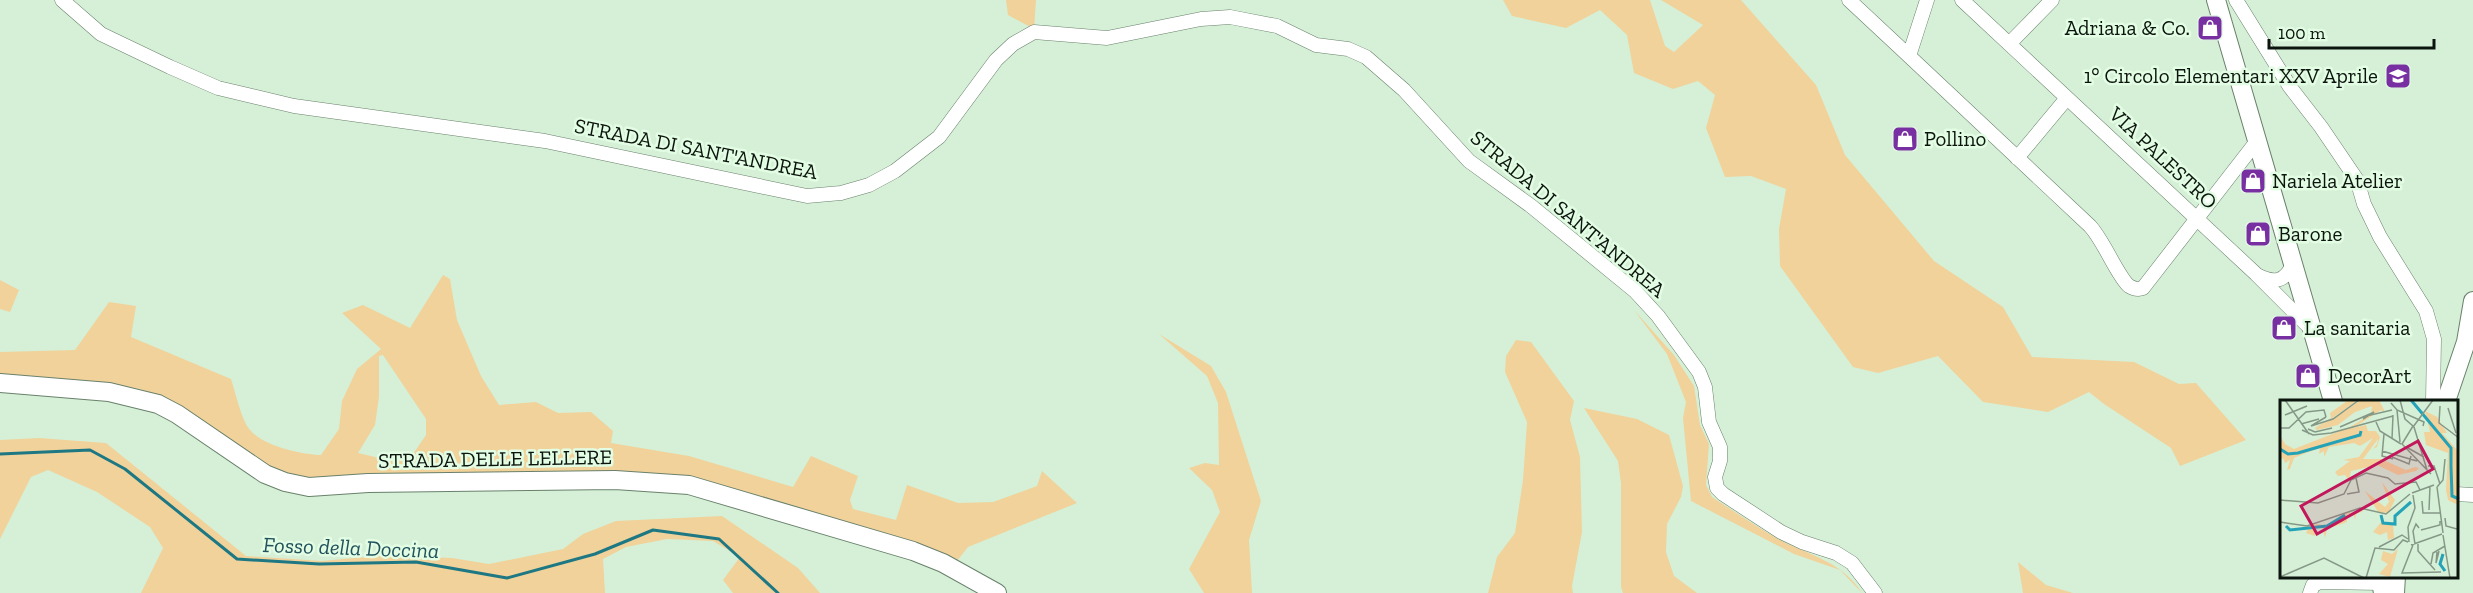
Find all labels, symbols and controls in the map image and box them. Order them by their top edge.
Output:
scale bar [2269,12,2434,50]
shop icon: Adriana & Co. [2195,13,2225,43]
place label: Adriana & Co. [2065,15,2190,40]
text: 100 m [2278,22,2326,44]
school or university icon: 1° Circolo Elementari XXV Aprile [2383,61,2413,91]
place label: 1° Circolo Elementari XXV Aprile [2084,63,2378,88]
street label: VIA PALESTRO [2103,100,2223,214]
street label: STRADA DI SANT'ANDREA [573,113,820,184]
shop icon: Pollino [1890,124,1920,154]
street label: STRADA DI SANT'ANDREA [1466,125,1671,303]
place label: Pollino [1924,126,1986,151]
shop icon: Nariela Atelier [2238,166,2268,196]
place label: Nariela Atelier [2272,168,2403,193]
shop icon: Barone [2243,219,2273,249]
place label: Barone [2278,221,2342,246]
shop icon: La sanitaria [2269,313,2299,343]
place label: La sanitaria [2304,315,2410,340]
shop icon: DecorArt [2293,361,2323,391]
place label: DecorArt [2328,363,2412,388]
inset map [2280,400,2458,578]
street label: STRADA DELLE LELLERE [378,444,612,473]
water label: Fosso della Doccina [262,531,440,564]

